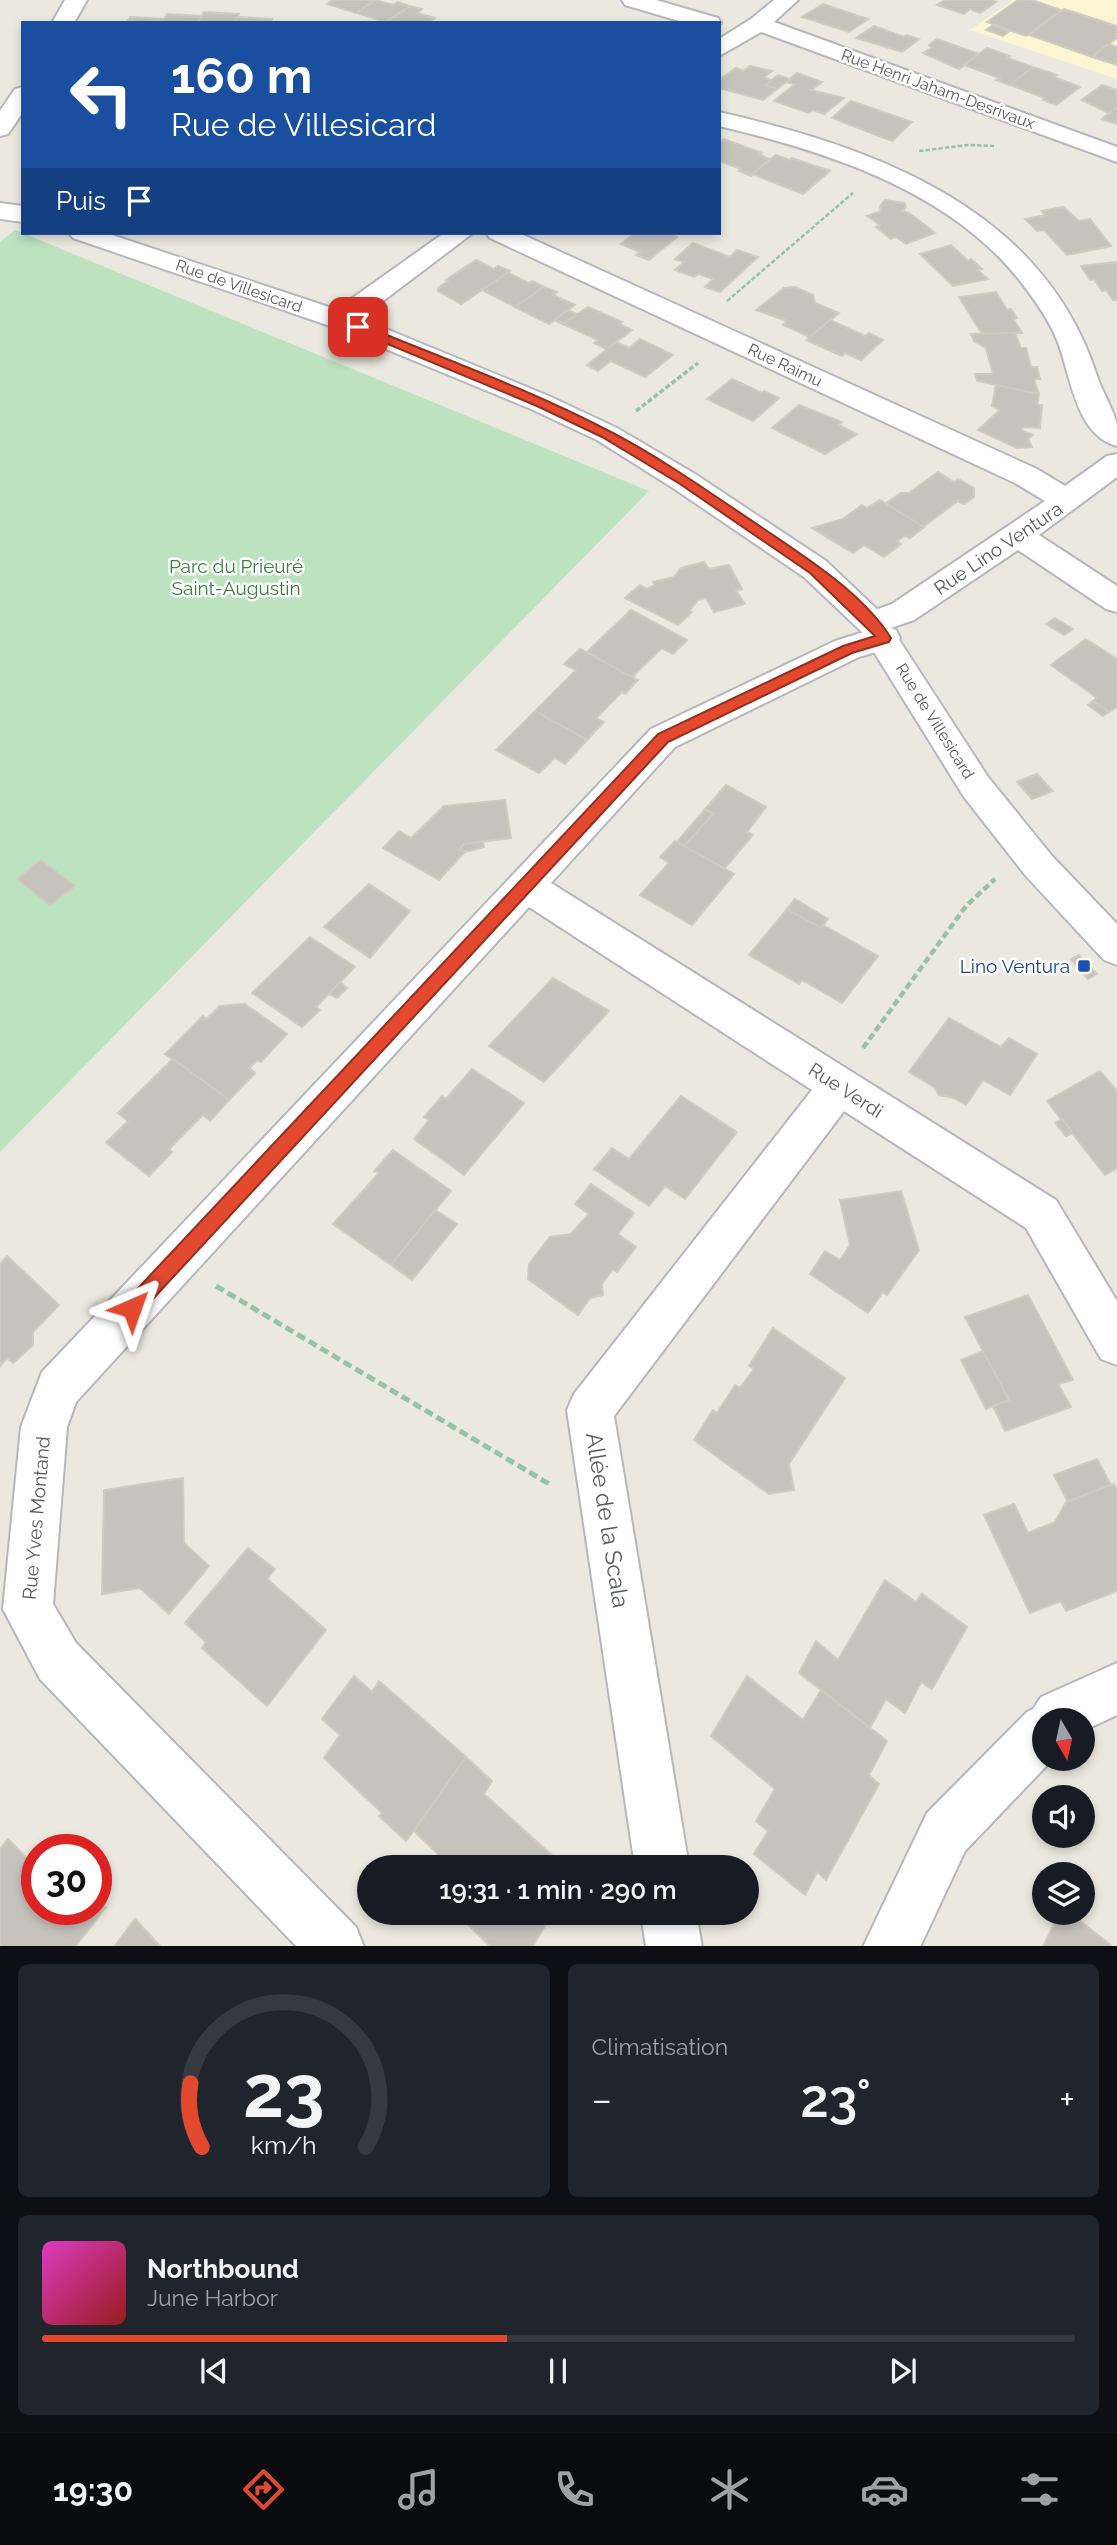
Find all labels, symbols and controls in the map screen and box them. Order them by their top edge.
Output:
street label: Rue Henri Jaham-Desrivaux [839,45,1037,133]
text: 160 m [171,47,312,104]
icon: left [56,49,147,140]
text: Rue de Villesicard [171,106,436,143]
icon: arrive [120,182,158,220]
text: Puis [56,186,106,216]
street label: Rue de Villesicard [173,255,305,317]
pin [328,297,388,357]
icon: arrive [339,308,377,346]
street label: Rue Raimu [745,339,825,391]
street label: Rue Lino Ventura [930,497,1066,599]
park label: Parc du Prieuré Saint-Augustin [169,555,303,599]
street label: Rue de Villesicard [892,660,978,782]
place label: Lino Ventura [960,955,1070,977]
marker: Lino Ventura [1076,958,1092,974]
street label: Rue Verdi [805,1058,887,1122]
position arrow [95,1271,169,1345]
street label: Allée de la Scala [581,1430,635,1610]
street label: Rue Yves Montand [18,1435,54,1601]
north arrow [1032,1708,1096,1771]
map controls [1032,1708,1095,1925]
button: sound [1032,1785,1095,1848]
speed limit sign: 30 [21,1834,112,1925]
button: layers [1032,1862,1095,1925]
text: 19:31 · 1 min · 290 m [439,1875,677,1905]
text: Climatisation [592,2033,728,2060]
text: 23 [243,2049,325,2134]
text: 23° [800,2068,871,2129]
text: − [592,2077,612,2122]
text: + [1059,2077,1075,2122]
text: km/h [251,2129,317,2159]
text: Northbound [147,2254,299,2284]
text: June Harbor [147,2284,278,2311]
icon: previous [195,2352,233,2390]
icon: pause [539,2352,577,2390]
icon: next [884,2352,922,2390]
icon: directions [239,2465,288,2514]
icon: music [394,2465,443,2514]
icon: phone [550,2465,599,2514]
icon: climate [705,2465,754,2514]
icon: car [860,2465,909,2514]
icon: filters [1015,2465,1064,2514]
text: 19:30 [53,2471,133,2508]

